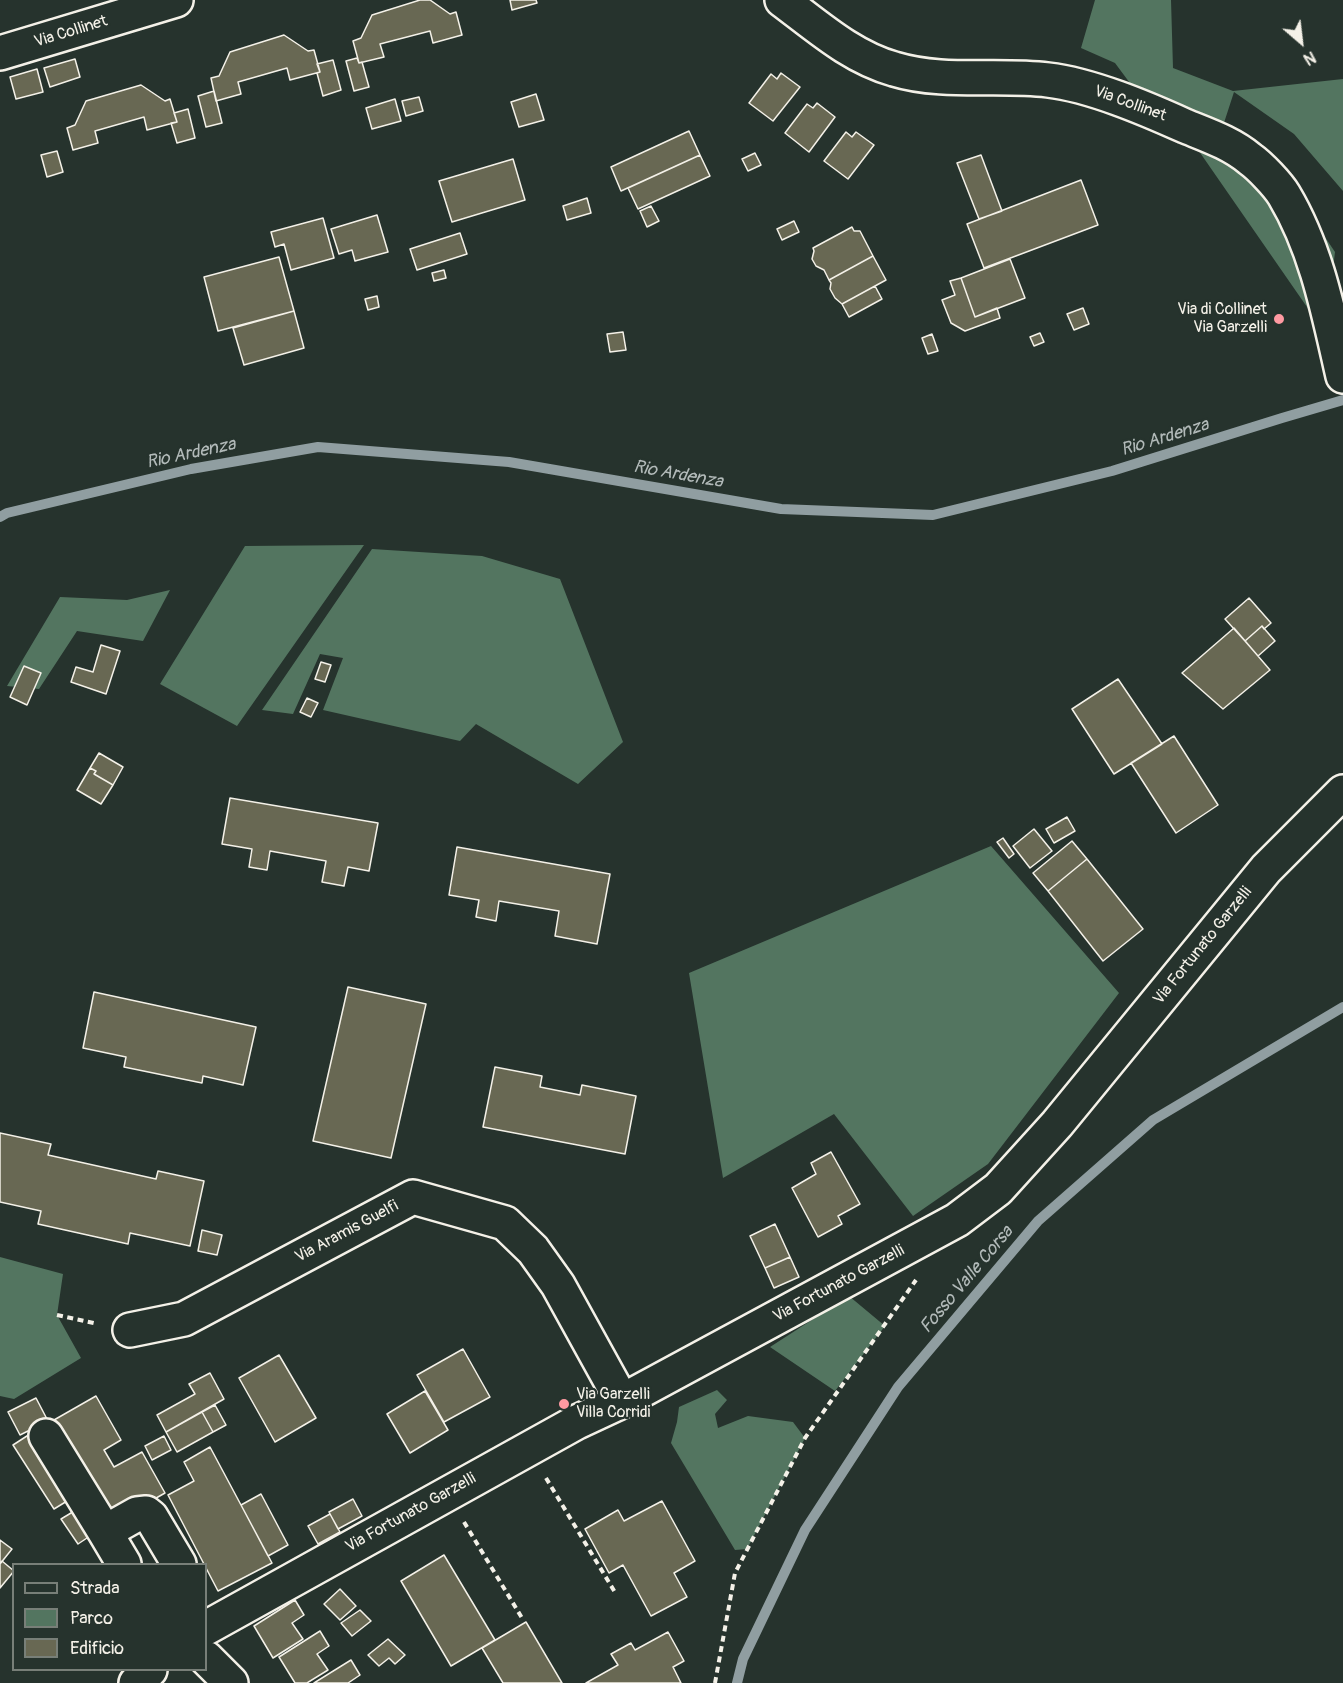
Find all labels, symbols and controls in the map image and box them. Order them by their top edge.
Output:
street label: Via Collinet [32,12,110,52]
north arrow [1271,12,1331,72]
text: N [1300,47,1319,69]
street label: Via Collinet [1091,82,1169,126]
place label: Via di Collinet Via Garzelli [1177,300,1267,338]
marker: Via di Collinet Via Garzelli [1272,312,1286,326]
water label: Rio Ardenza [1119,414,1211,462]
water label: Rio Ardenza [145,434,237,474]
water label: Rio Ardenza [632,457,724,493]
street label: Via Fortunato Garzelli [1150,883,1256,1009]
street label: Via Aramis Guelfi [292,1197,402,1267]
water label: Fosso Valle Corsa [916,1222,1018,1338]
street label: Via Fortunato Garzelli [770,1241,908,1327]
place label: Via Garzelli Villa Corridi [576,1385,650,1423]
marker: Via Garzelli Villa Corridi [557,1397,571,1411]
street label: Via Fortunato Garzelli [343,1469,479,1557]
legend [12,1563,207,1671]
text: Strada [70,1577,120,1600]
text: Parco [70,1607,113,1630]
text: Edificio [70,1637,124,1660]

